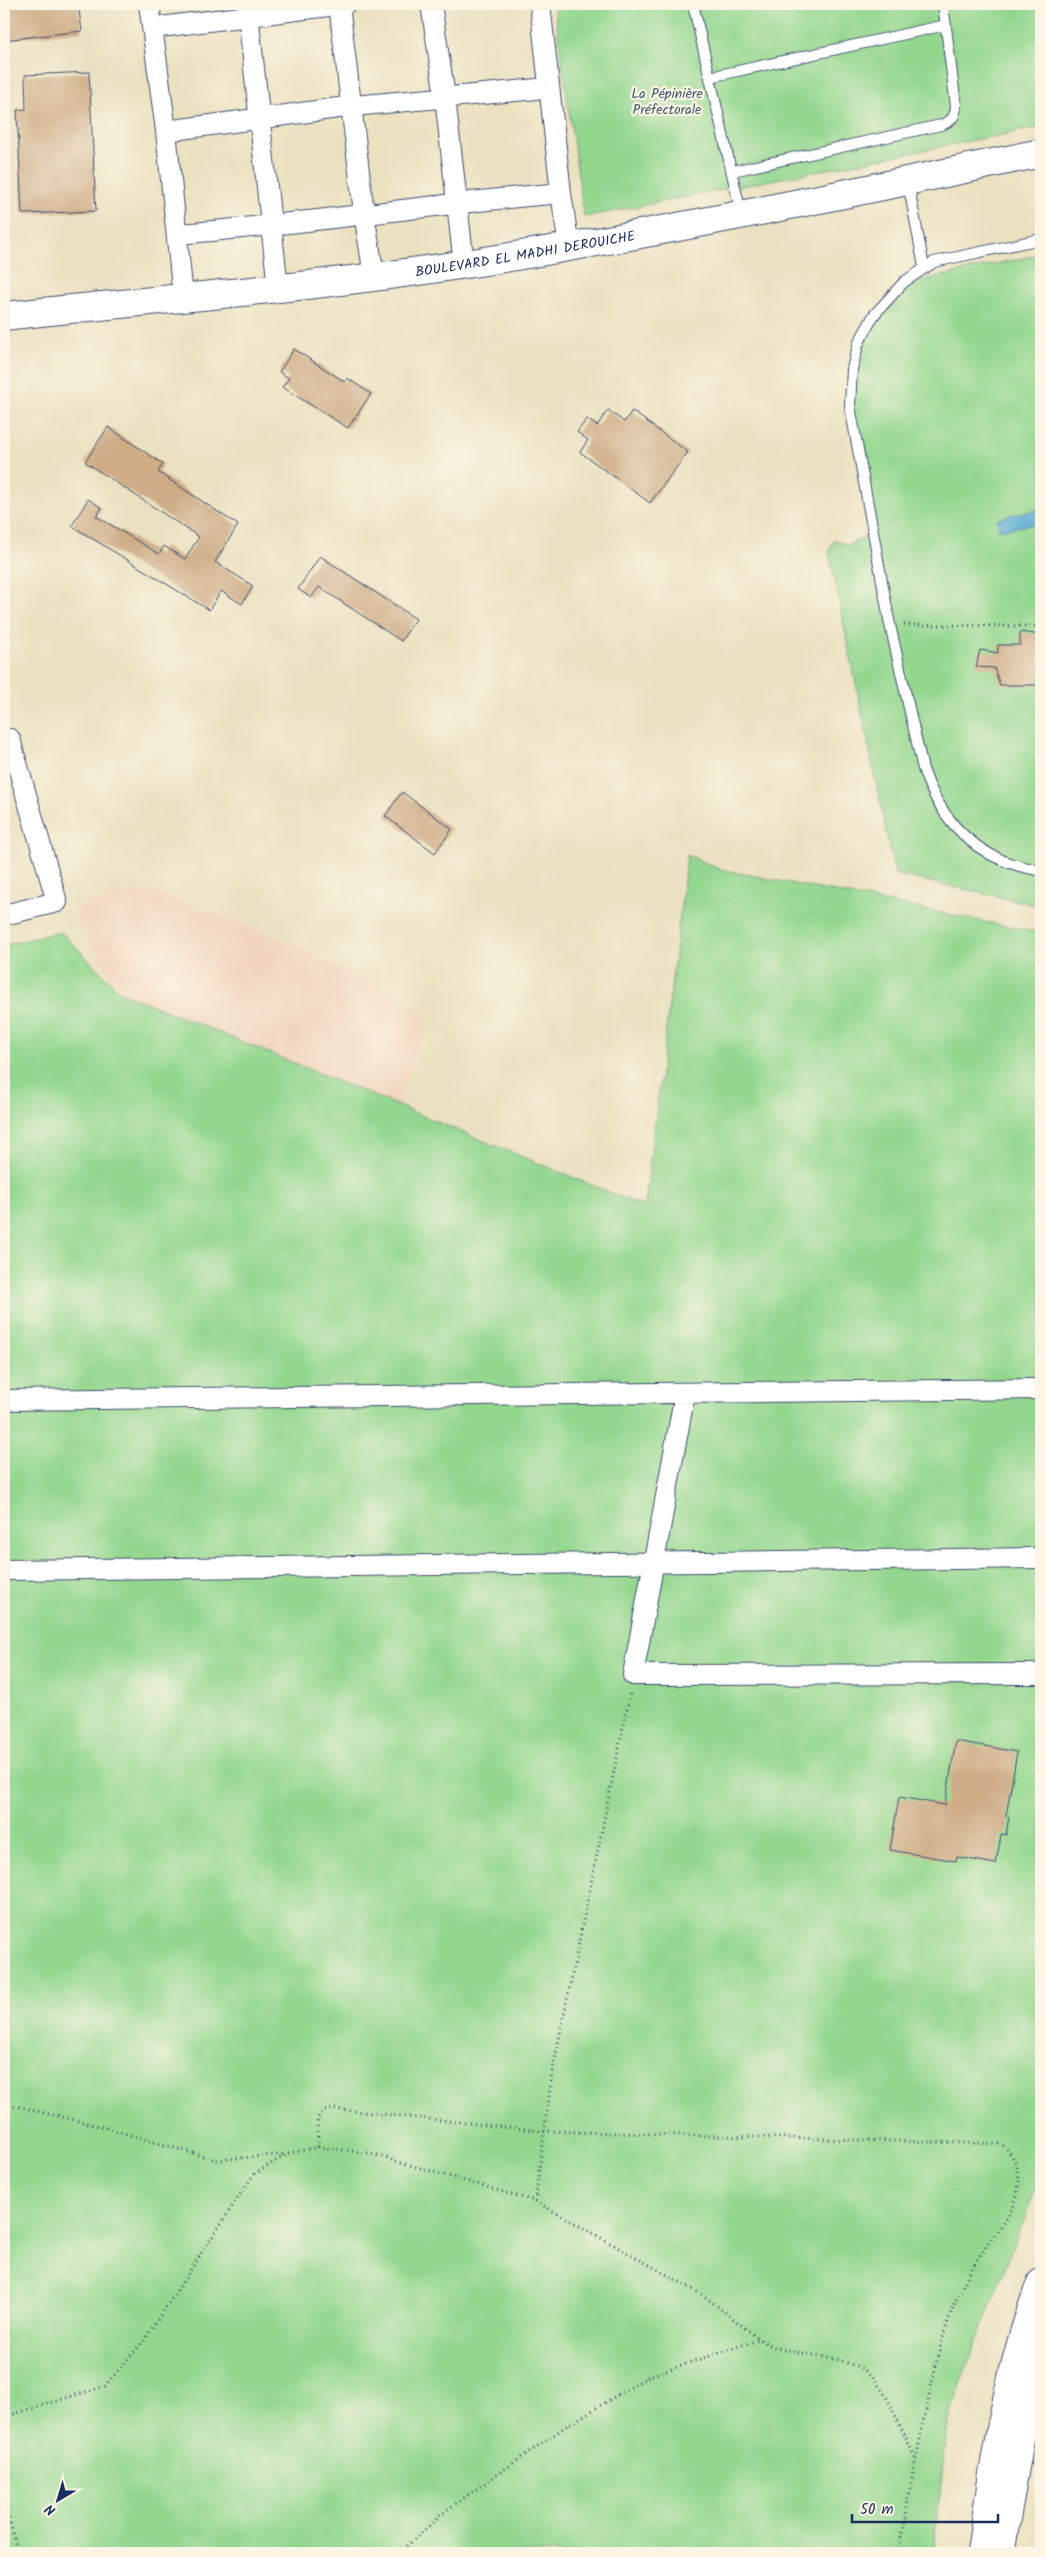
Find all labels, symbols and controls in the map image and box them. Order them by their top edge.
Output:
park label: La Pépinière Préfectorale [631,83,703,121]
street label: BOULEVARD EL MADHI DEROUICHE [414,225,638,283]
north arrow [32,2474,82,2524]
scale bar [852,2492,999,2524]
text: N [40,2498,61,2521]
text: 50 m [860,2498,894,2522]

